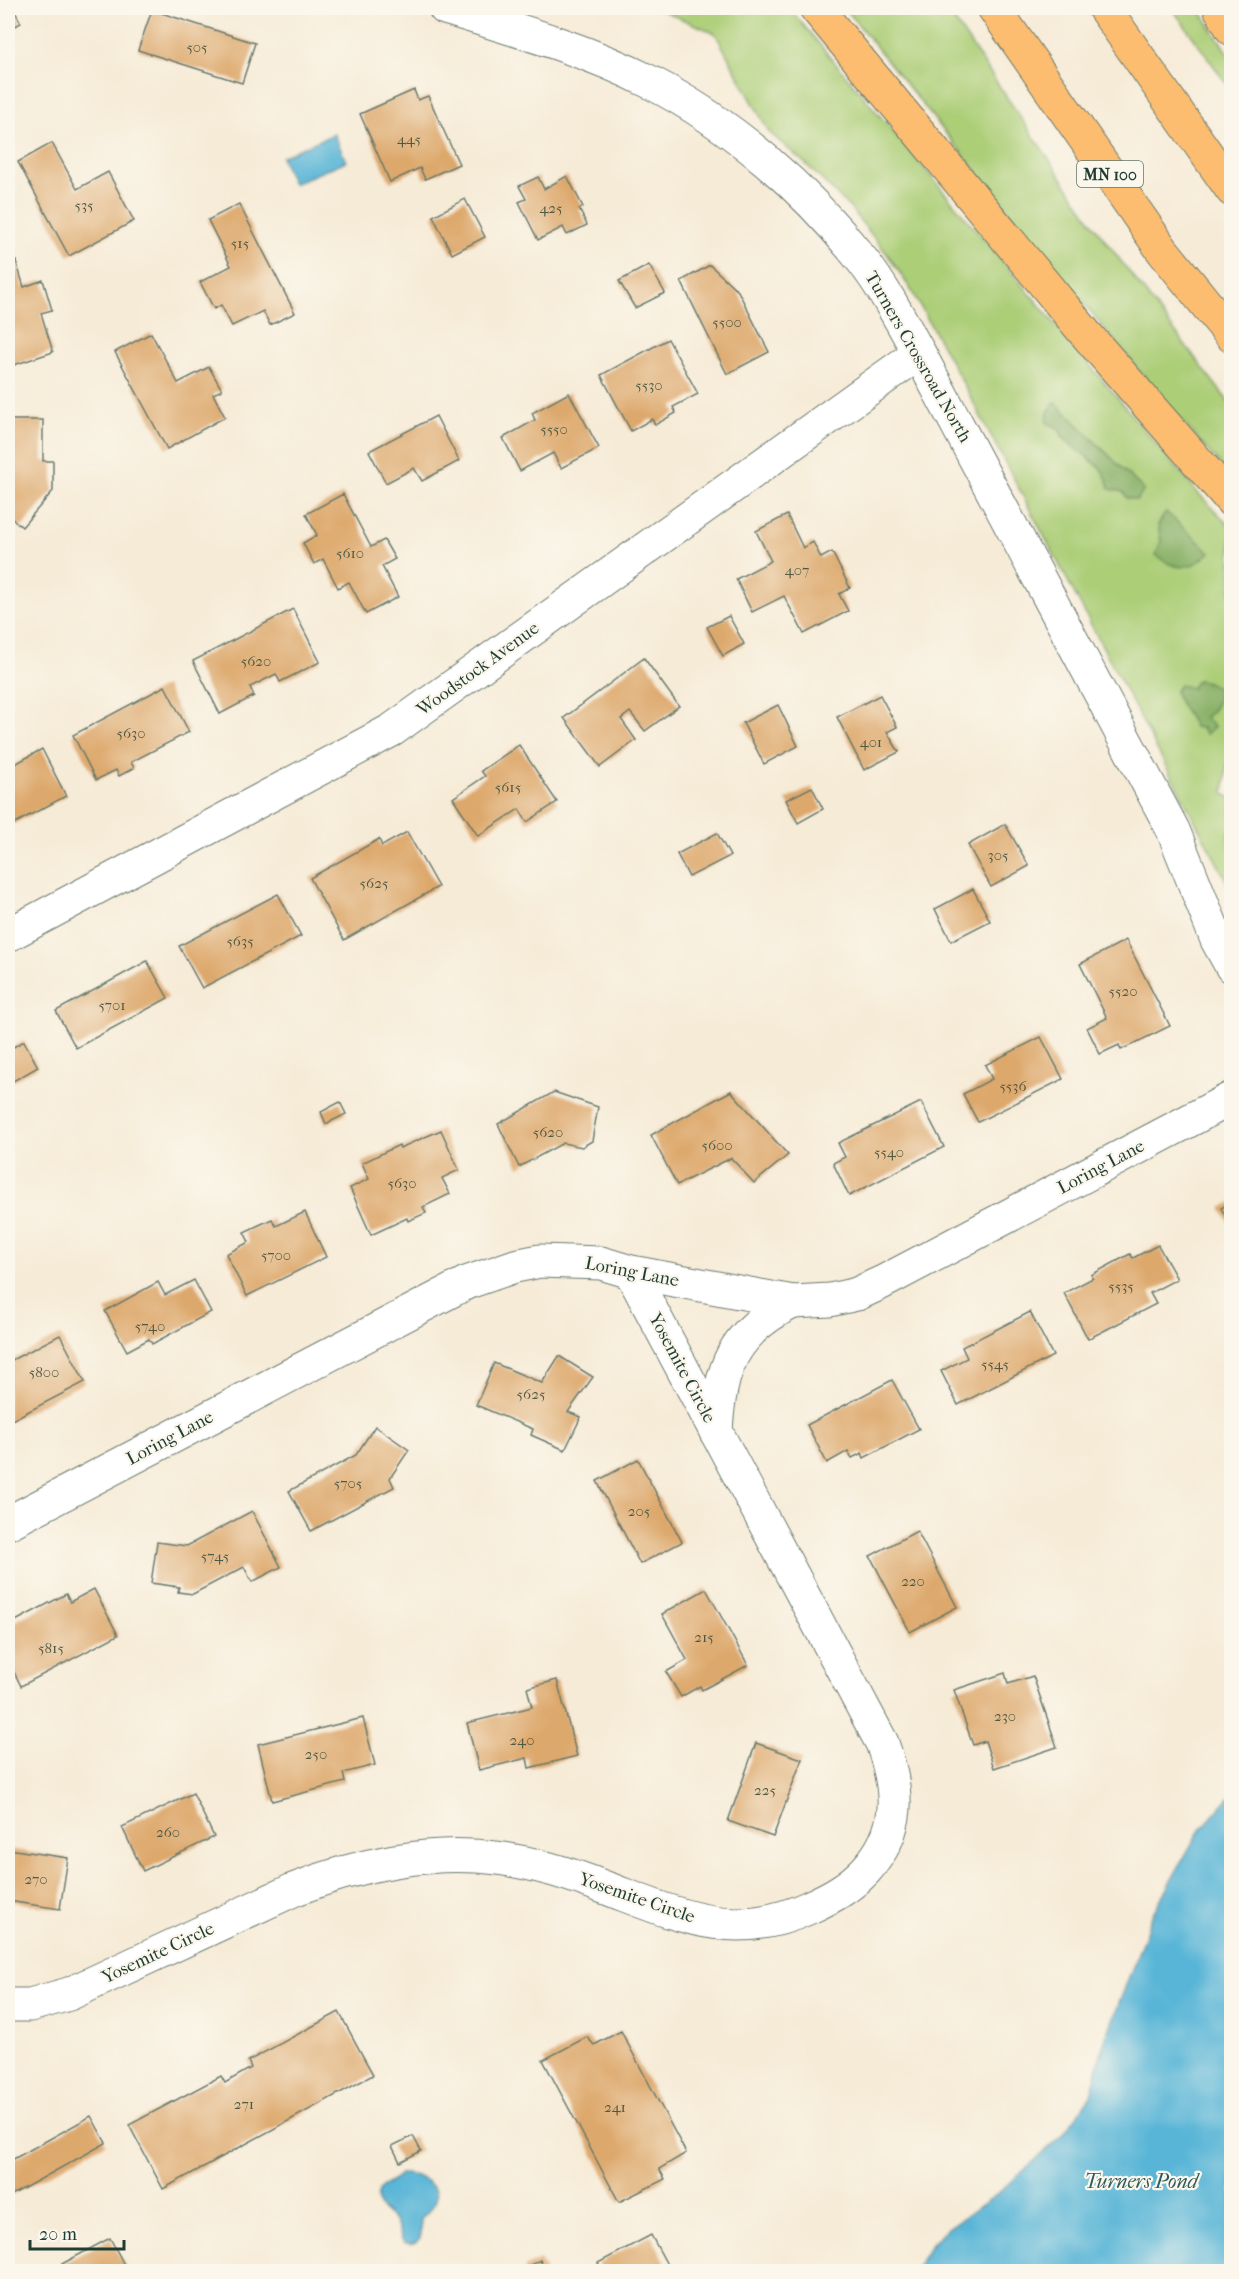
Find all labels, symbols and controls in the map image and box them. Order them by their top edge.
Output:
house number: 505 [186,38,208,56]
house number: 445 [397,130,421,148]
road number: MN 100 [1077,161,1143,187]
house number: 535 [74,196,94,214]
house number: 425 [539,199,563,217]
house number: 515 [231,234,249,252]
street label: Turners Crossroad North [860,268,976,446]
house number: 5500 [712,313,742,331]
house number: 5530 [635,376,663,394]
house number: 5550 [540,420,568,438]
house number: 5610 [336,544,364,562]
house number: 407 [785,561,809,579]
street label: Woodstock Avenue [412,618,543,721]
house number: 5620 [241,652,271,670]
house number: 5630 [116,724,146,742]
house number: 401 [860,733,882,751]
house number: 5615 [495,778,521,796]
house number: 305 [988,846,1008,864]
house number: 5625 [360,874,388,892]
house number: 5635 [226,932,254,950]
house number: 5520 [1109,982,1137,1000]
house number: 5701 [98,996,126,1014]
house number: 5536 [999,1077,1027,1095]
house number: 5620 [533,1123,563,1141]
street label: Loring Lane [1054,1135,1148,1199]
house number: 5600 [701,1136,733,1154]
house number: 5540 [874,1143,904,1161]
house number: 5630 [387,1174,417,1192]
house number: 5700 [261,1246,291,1264]
street label: Loring Lane [583,1253,681,1291]
house number: 5535 [1108,1277,1134,1295]
street label: Yosemite Circle [644,1309,720,1427]
house number: 5740 [135,1317,165,1335]
house number: 5545 [981,1355,1009,1373]
house number: 5800 [29,1363,59,1381]
house number: 5625 [517,1385,545,1403]
street label: Loring Lane [123,1406,217,1470]
house number: 5705 [334,1474,362,1492]
house number: 205 [628,1502,650,1520]
house number: 5745 [201,1547,229,1565]
house number: 220 [901,1572,925,1590]
house number: 215 [694,1628,714,1646]
house number: 5815 [38,1639,64,1657]
house number: 230 [994,1707,1016,1725]
house number: 240 [510,1731,534,1749]
house number: 250 [305,1745,327,1763]
house number: 225 [754,1781,776,1799]
house number: 260 [156,1823,180,1841]
street label: Yosemite Circle [575,1868,698,1928]
house number: 270 [24,1870,48,1888]
street label: Yosemite Circle [98,1918,217,1989]
house number: 271 [234,2095,254,2113]
house number: 241 [604,2098,626,2116]
water label: Turners Pond [1084,2170,1201,2193]
scale bar [30,2213,124,2251]
text: 20 m [39,2224,77,2245]

